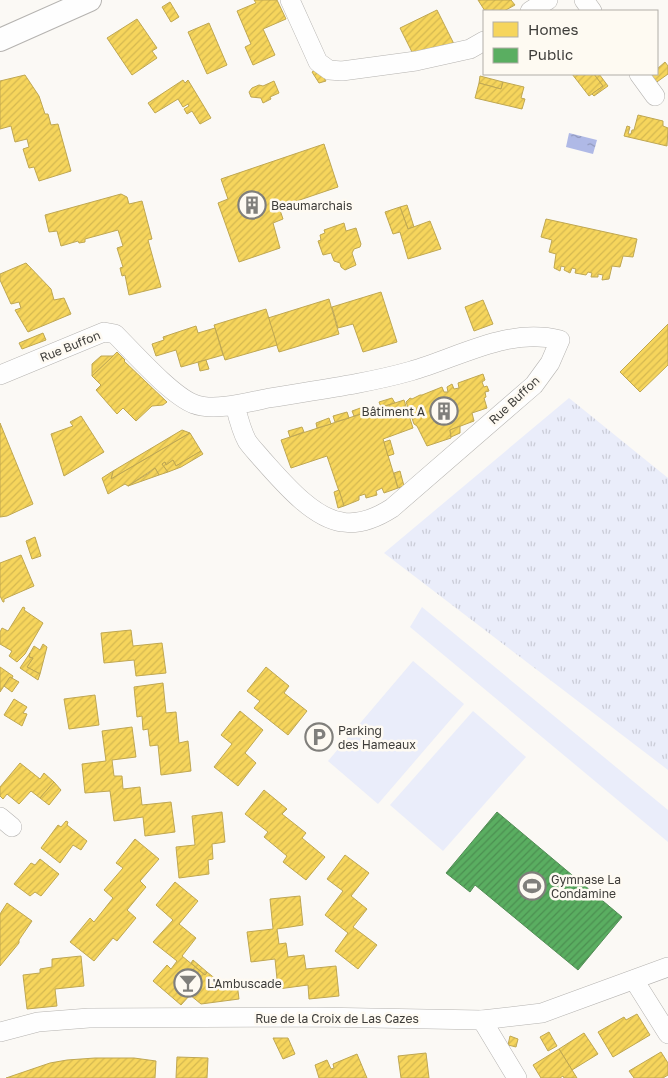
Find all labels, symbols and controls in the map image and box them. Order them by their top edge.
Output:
legend [483,10,658,75]
text: Homes [528,20,578,38]
text: Public [528,45,573,63]
building icon: Beaumarchais [237,190,267,220]
place label: Beaumarchais [271,198,352,213]
street label: Rue Buffon [38,327,102,365]
street label: Rue Buffon [486,373,542,427]
building icon: Bâtiment A [429,396,459,426]
place label: Bâtiment A [362,404,425,419]
parking icon: Parking des Hameaux [304,722,334,752]
place label: Parking des Hameaux [338,723,416,752]
sports icon: Gymnase La Condamine [517,871,547,901]
place label: Gymnase La Condamine [551,872,621,901]
bar icon: L'Ambuscade [173,968,203,998]
place label: L'Ambuscade [207,976,282,991]
street label: Rue de la Croix de Las Cazes [255,1011,419,1026]

